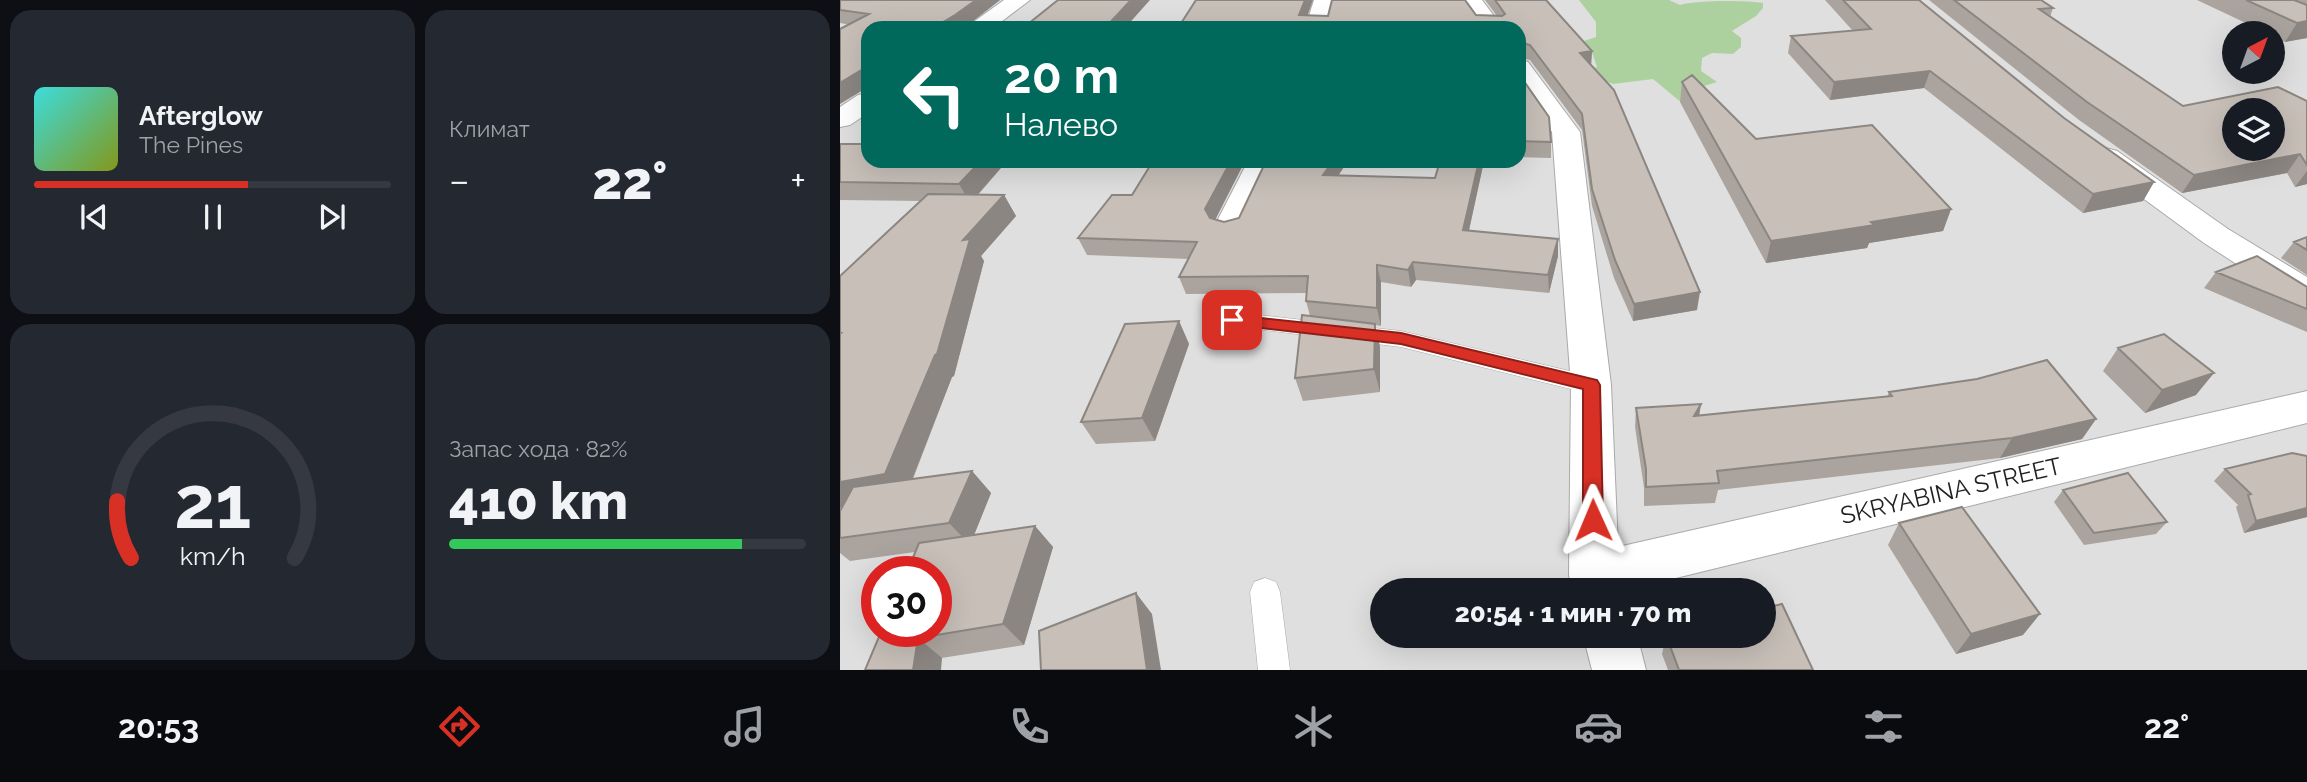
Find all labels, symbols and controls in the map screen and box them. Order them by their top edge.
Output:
north arrow [2222,21,2286,84]
map controls [2222,21,2285,161]
text: 20 m [1004,47,1119,104]
icon: left [889,49,980,140]
button: layers [2222,98,2285,161]
text: Afterglow [139,101,263,131]
text: Налево [1004,106,1118,143]
text: Климат [449,115,530,142]
text: The Pines [139,131,243,158]
text: 22° [592,150,668,211]
text: − [449,158,469,203]
text: + [790,158,806,203]
icon: previous [75,198,113,236]
icon: pause [194,198,232,236]
icon: next [313,198,351,236]
pin [1202,290,1262,350]
icon: arrive [1213,301,1251,339]
text: Запас хода · 82% [449,435,627,462]
street label: SKRYABINA STREET [1838,451,2064,530]
text: 21 [174,460,251,545]
text: 410 km [449,470,628,531]
position arrow [1556,483,1630,557]
text: km/h [180,541,245,571]
speed limit sign: 30 [861,556,952,647]
text: 20:54 · 1 мин · 70 m [1455,598,1691,628]
icon: directions [435,702,484,751]
icon: music [720,702,769,751]
icon: phone [1005,702,1054,751]
icon: climate [1289,702,1338,751]
icon: car [1574,702,1623,751]
icon: filters [1859,702,1908,751]
text: 20:53 [118,708,199,745]
text: 22° [2144,708,2189,745]

